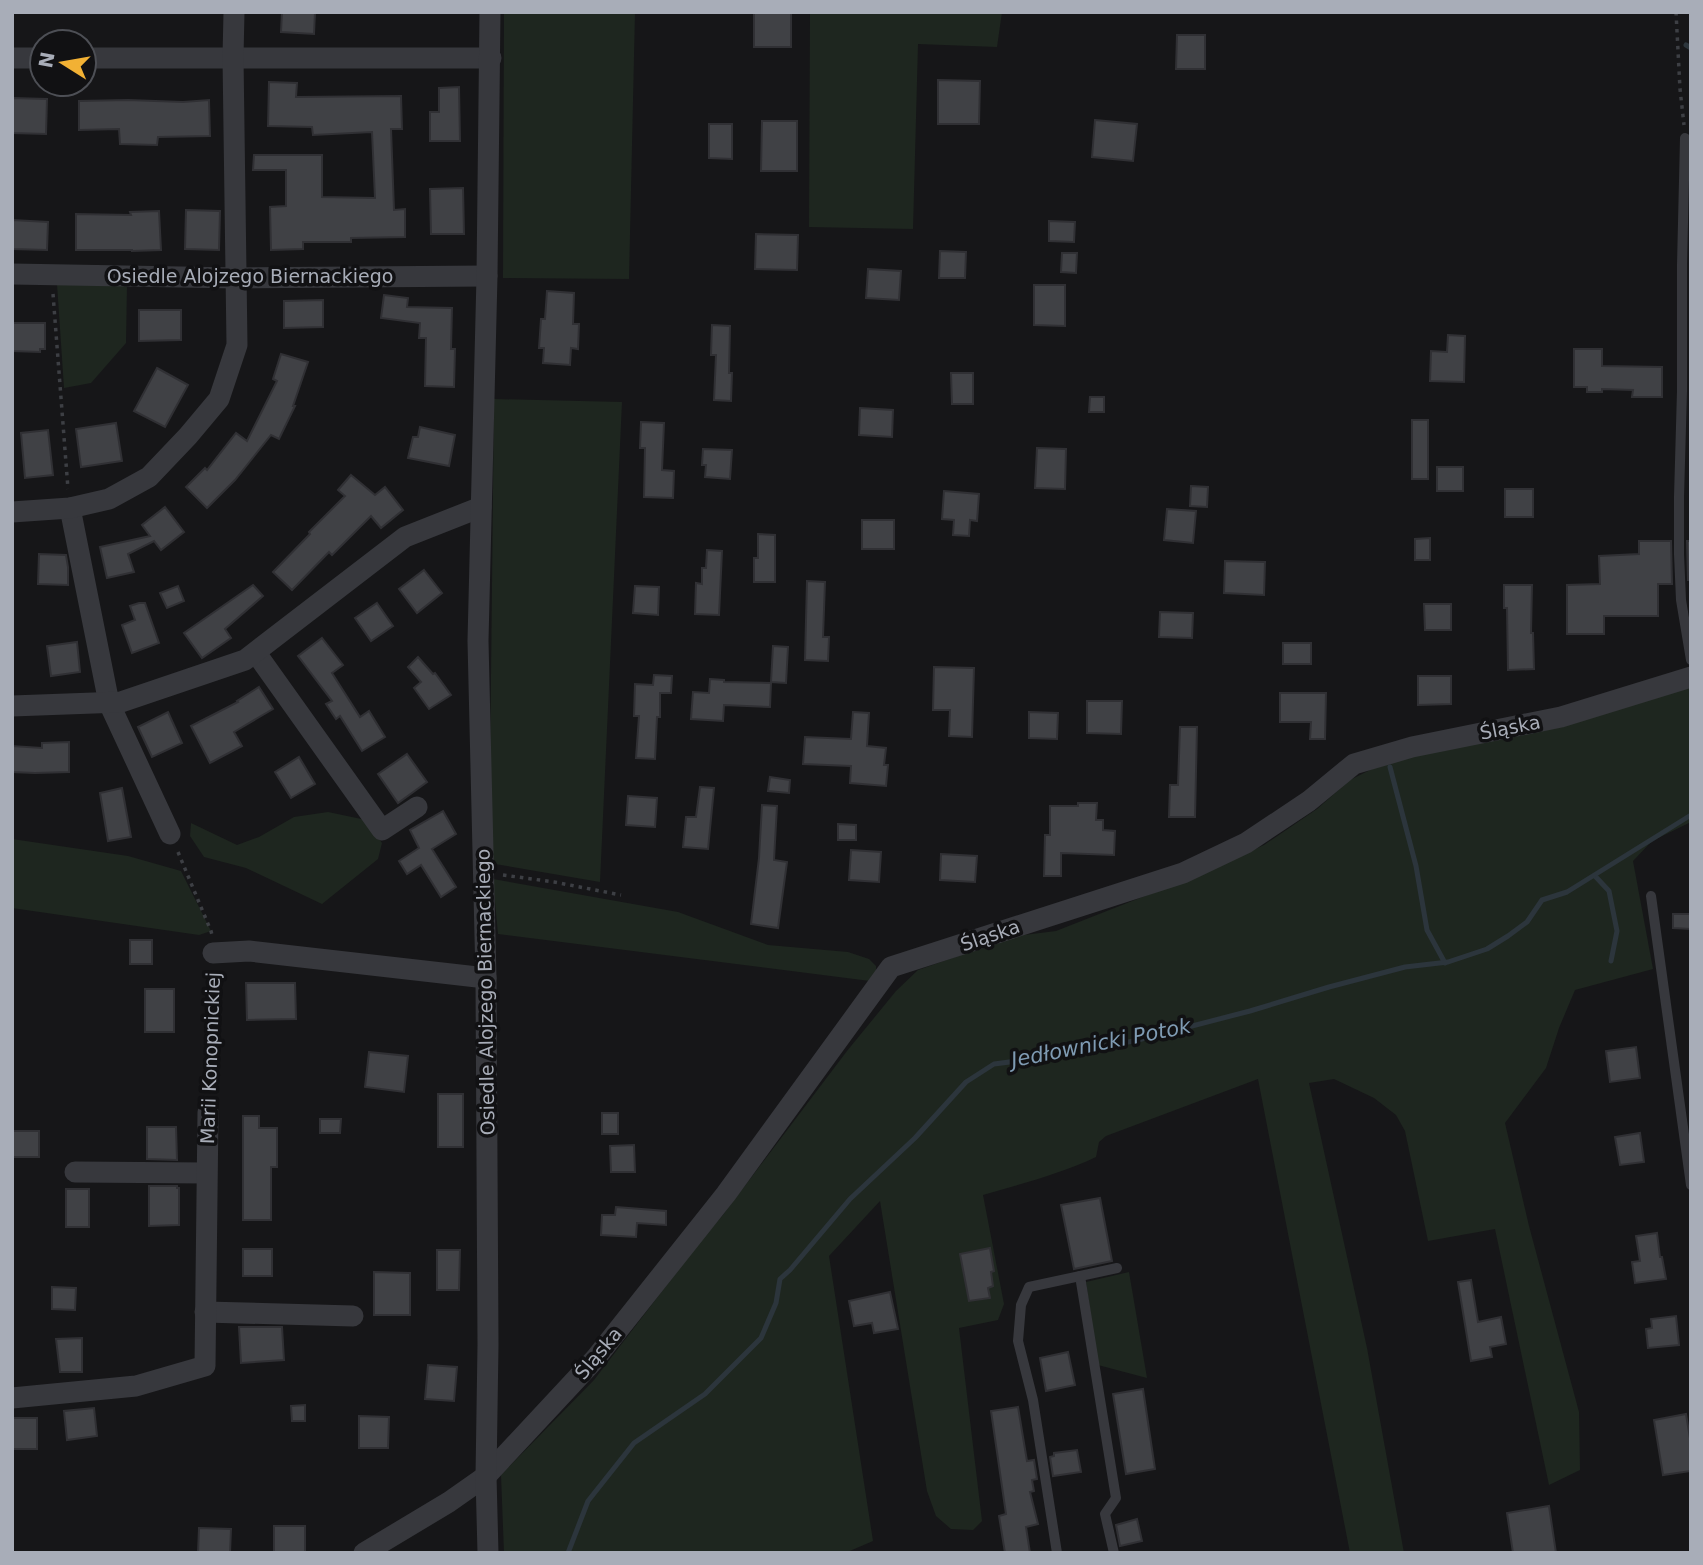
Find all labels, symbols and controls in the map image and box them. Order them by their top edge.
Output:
north arrow [28,28,98,98]
text: N [34,50,59,70]
street label: Osiedle Alojzego Biernackiego [107,265,393,287]
street label: Śląska [1478,709,1542,744]
street label: Osiedle Alojzego Biernackiego [471,848,499,1136]
street label: Śląska [957,914,1023,955]
street label: Marii Konopnickiej [196,972,224,1144]
water label: Jedłownicki Potok [1005,1014,1194,1073]
street label: Śląska [569,1322,626,1384]

